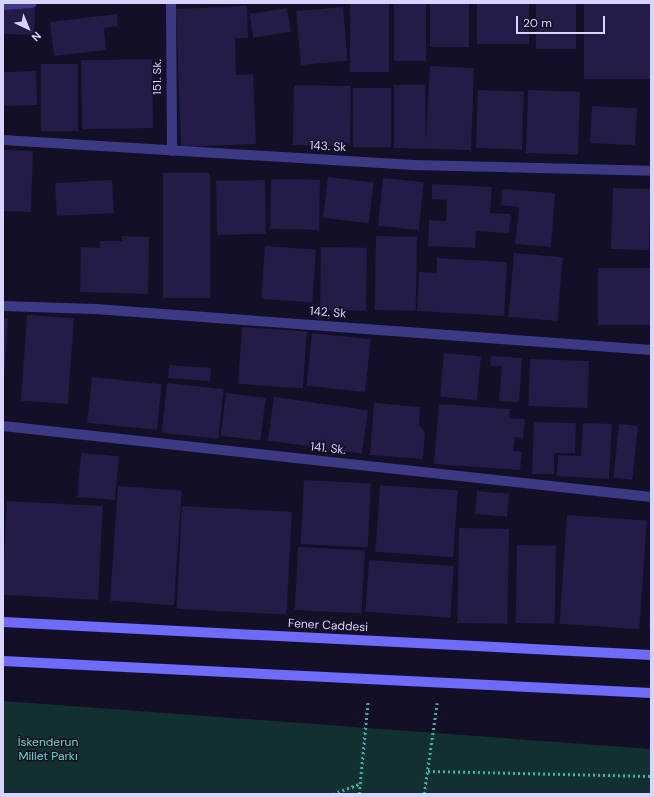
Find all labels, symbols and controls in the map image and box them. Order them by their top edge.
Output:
north arrow [8,8,48,48]
scale bar [518,8,607,34]
text: 20 m [523,15,552,31]
text: N [29,29,44,44]
street label: 151. Sk. [151,59,165,95]
street label: 143. Sk [309,139,347,155]
street label: 142. Sk [309,305,347,321]
street label: 141. Sk. [309,440,347,458]
street label: Fener Caddesi [288,617,368,635]
park label: İskenderun Millet Parkı [18,736,78,764]

